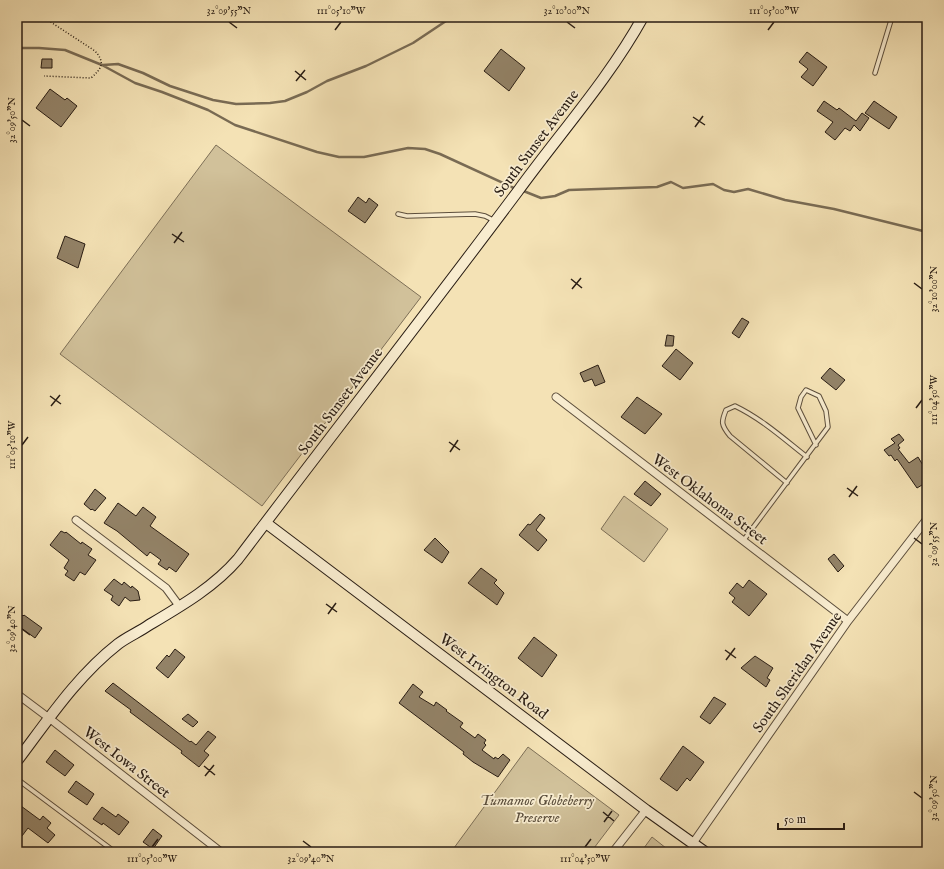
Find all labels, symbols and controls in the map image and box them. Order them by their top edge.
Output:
text: 32°09'55"N [207,5,252,18]
text: 111°05'10"W [317,5,366,18]
text: 32°10'00"N [544,5,591,18]
text: 111°05'00"W [749,5,799,18]
street label: South Sunset Avenue [490,86,583,201]
text: 32°09'50"N [6,97,19,143]
text: 32°10'00"N [928,265,941,312]
street label: South Sunset Avenue [294,344,387,459]
text: 111°04'50"W [928,375,941,425]
text: 111°05'10"W [6,420,19,469]
street label: West Oklahoma Street [648,450,771,549]
text: 32°09'55"N [928,521,941,566]
text: 32°09'40"N [6,605,19,653]
street label: South Sheridan Avenue [748,608,846,736]
street label: West Irvington Road [436,629,553,724]
street label: West Iowa Street [79,723,174,802]
text: 32°09'50"N [928,775,941,821]
park label: Tumamoc Globeberry Preserve [480,791,595,827]
scale bar [778,805,844,831]
text: 50 m [784,812,806,827]
text: 111°05'00"W [127,853,177,866]
text: 32°09'40"N [287,853,335,866]
text: 111°04'50"W [560,853,610,866]

